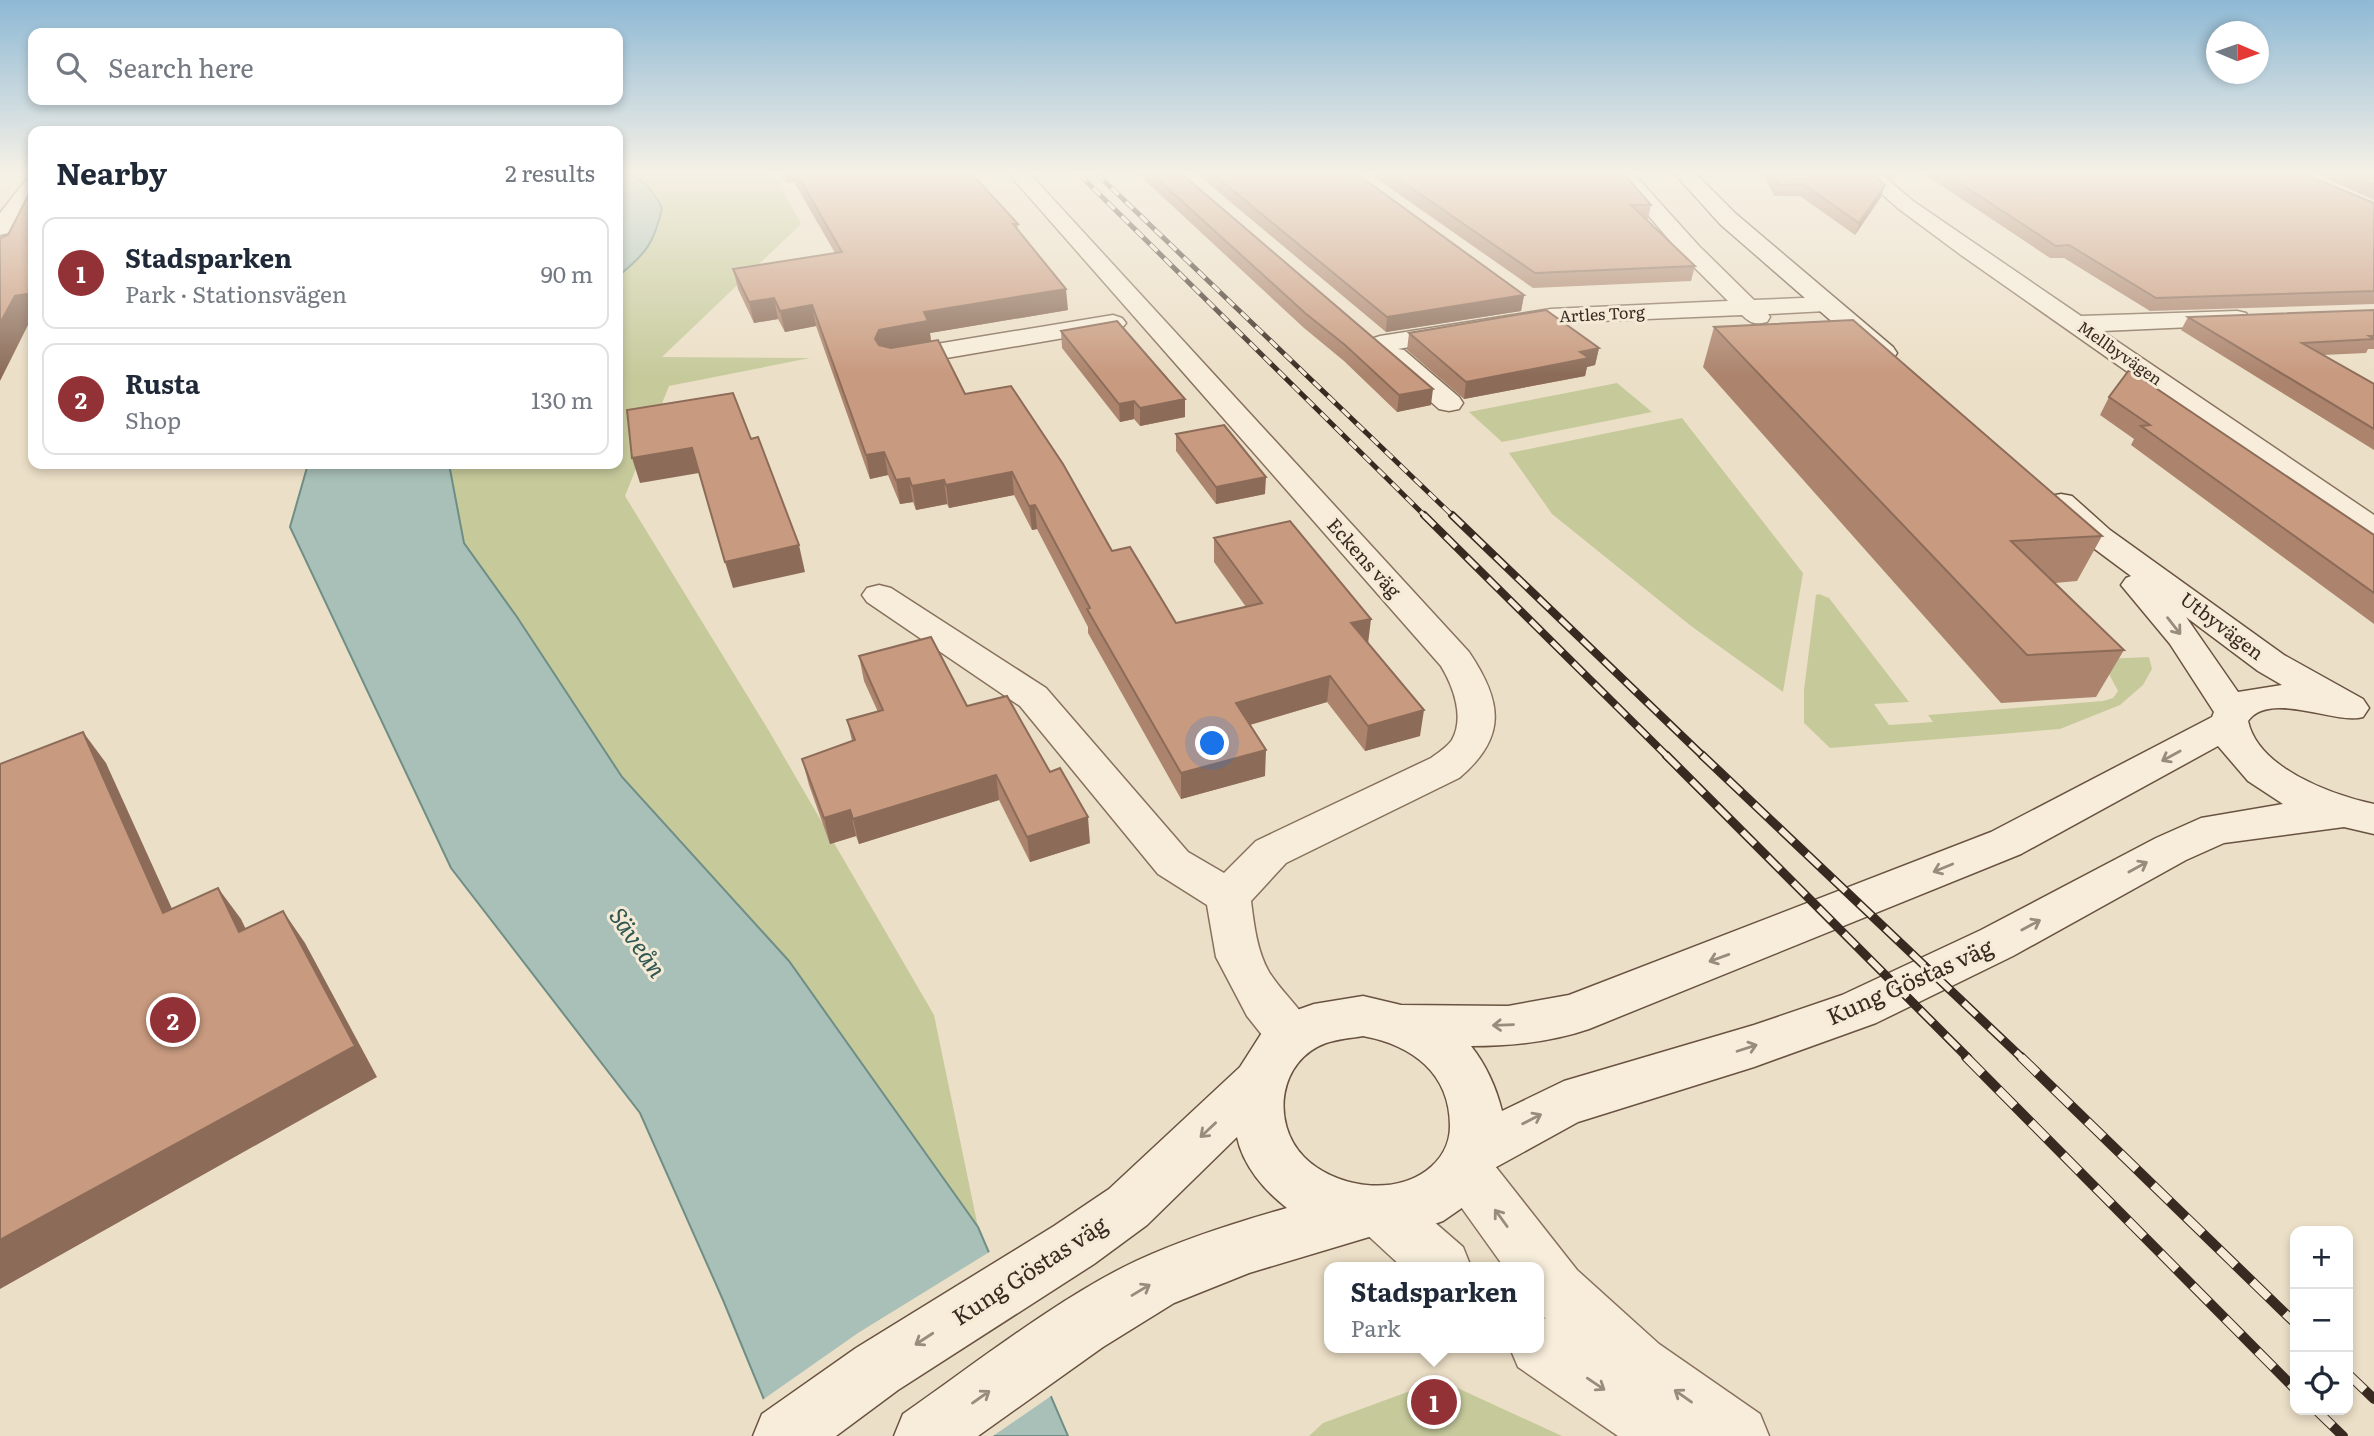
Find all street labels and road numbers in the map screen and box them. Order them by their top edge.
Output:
street label: Artles Torg [1559,299,1645,327]
street label: Mellbyvägen [2073,314,2168,390]
street label: Eckens väg [1321,511,1409,604]
street label: Utbyvägen [2175,584,2270,666]
street label: Kung Göstas väg [1821,928,1998,1032]
street label: Kung Göstas väg [945,1206,1113,1332]

